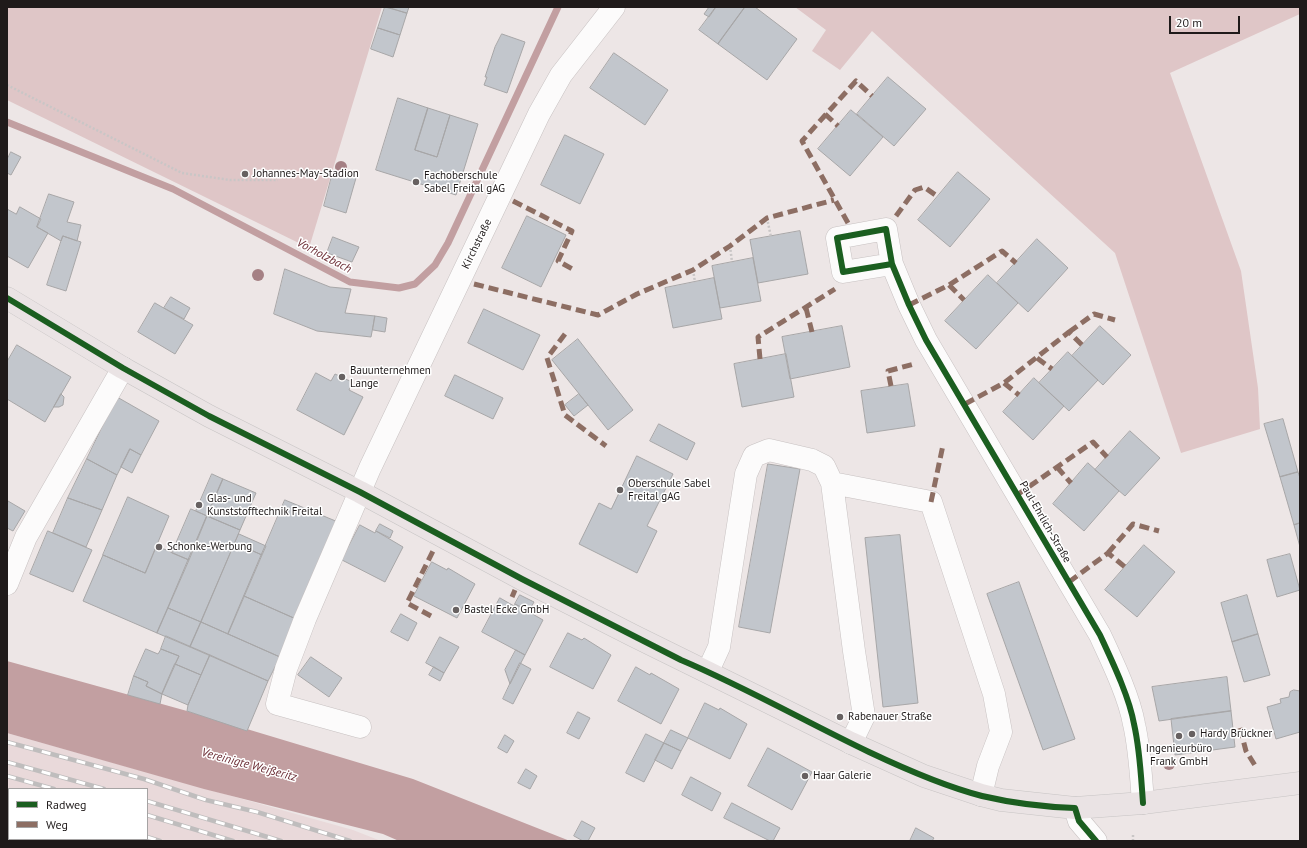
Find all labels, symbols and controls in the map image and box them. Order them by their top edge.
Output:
scale bar [1171,8,1242,34]
text: 20 m [1176,15,1202,30]
place label: Johannes-May-Stadion [253,167,359,181]
marker: Johannes-May-Stadion [240,169,250,179]
place label: Fachoberschule Sabel Freital gAG [424,169,505,195]
marker: Fachoberschule Sabel Freital gAG [411,177,421,187]
street label: Kirchstraße [459,217,495,271]
water label: Vorholzbach [294,236,354,276]
place label: Bauunternehmen Lange [350,364,431,390]
marker: Bauunternehmen Lange [337,372,347,382]
place label: Oberschule Sabel Freital gAG [628,477,710,503]
street label: Paul-Ehrlich-Straße [1016,479,1074,565]
marker: Oberschule Sabel Freital gAG [615,485,625,495]
place label: Glas- und Kunststofftechnik Freital [207,492,322,518]
marker: Glas- und Kunststofftechnik Freital [194,500,204,510]
place label: Schonke-Werbung [167,540,252,554]
marker: Schonke-Werbung [154,542,164,552]
place label: Bastel Ecke GmbH [464,603,549,617]
marker: Bastel Ecke GmbH [451,605,461,615]
place label: Rabenauer Straße [848,710,932,724]
marker: Rabenauer Straße [835,712,845,722]
place label: Hardy Brückner [1200,727,1272,741]
marker: Hardy Brückner [1187,729,1197,739]
marker: Ingenieurbüro Frank GmbH [1174,731,1184,741]
place label: Ingenieurbüro Frank GmbH [1146,742,1212,768]
water label: Vereinigte Weißeritz [200,745,298,785]
place label: Haar Galerie [813,769,871,783]
marker: Haar Galerie [800,771,810,781]
legend [8,788,148,840]
text: Radweg [46,797,87,812]
text: Weg [46,817,68,832]

